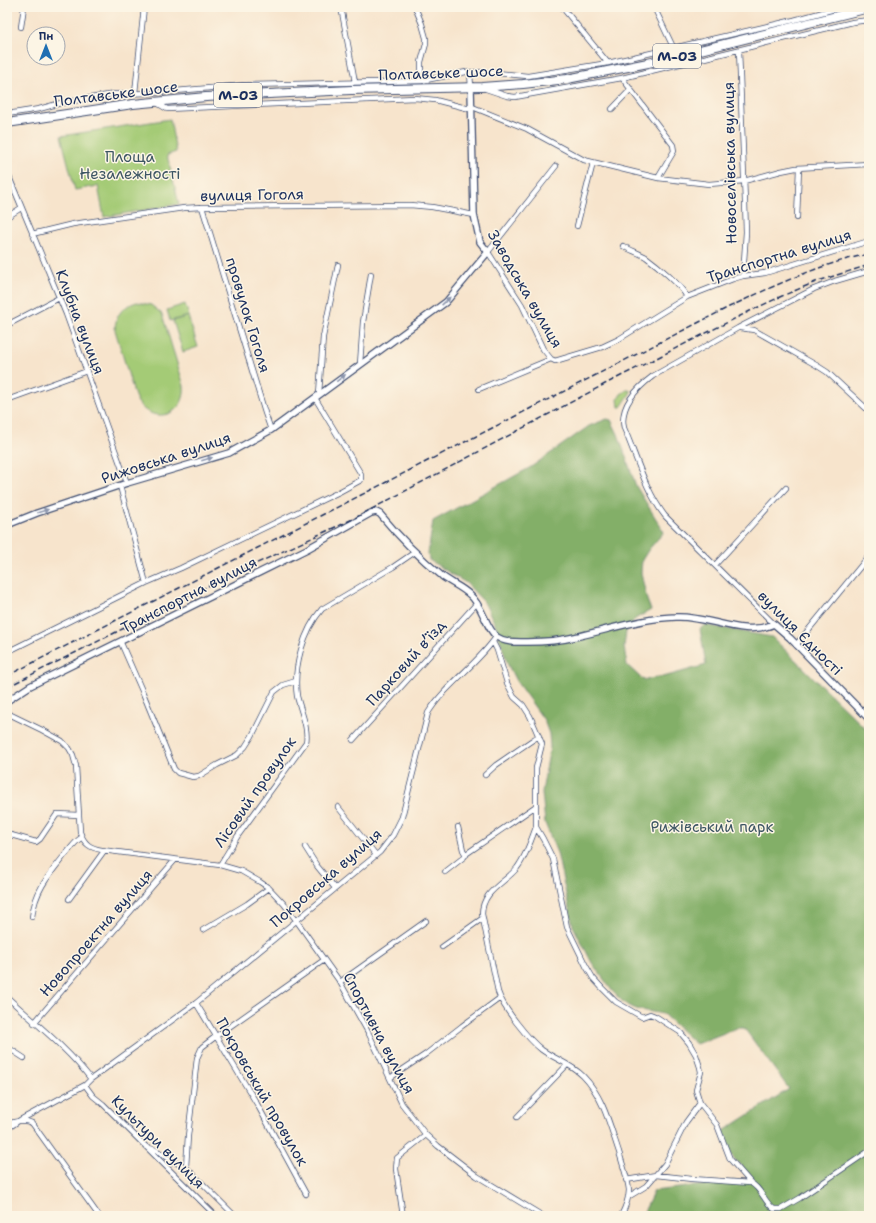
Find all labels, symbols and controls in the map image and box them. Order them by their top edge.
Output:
north arrow [26,26,66,66]
text: Пн [39,29,53,44]
road number: М-03 [653,44,701,68]
street label: Полтавське шосе [378,61,504,85]
street label: Полтавське шосе [53,76,179,112]
street label: Новоселівська вулиця [719,82,741,244]
road number: М-03 [214,83,262,107]
park label: Площа Незалежності [79,147,181,184]
street label: вулиця Гоголя [200,184,304,206]
street label: Транспортна вулиця [704,224,854,288]
street label: Заводська вулиця [483,226,567,352]
street label: провулок Гоголя [221,255,275,375]
street label: Клубна вулиця [51,267,109,377]
one-way arrow [441,296,451,306]
one-way arrow [336,374,347,382]
street label: Рижовська вулиця [98,428,234,488]
one-way arrow [202,456,214,462]
one-way arrow [38,508,50,514]
street label: Транспортна вулиця [118,552,260,638]
street label: вулиця Єдності [753,586,847,680]
street label: Парковий в’їзд [362,615,450,710]
street label: Лісовий провулок [209,733,301,851]
park label: Рижівський парк [651,817,773,837]
street label: Покровська вулиця [266,824,386,932]
street label: Новопроектна вулиця [35,865,157,1001]
street label: Спортивна вулиця [338,969,420,1097]
street label: Покровський провулок [211,1014,313,1170]
street label: Культури вулиця [107,1091,209,1193]

